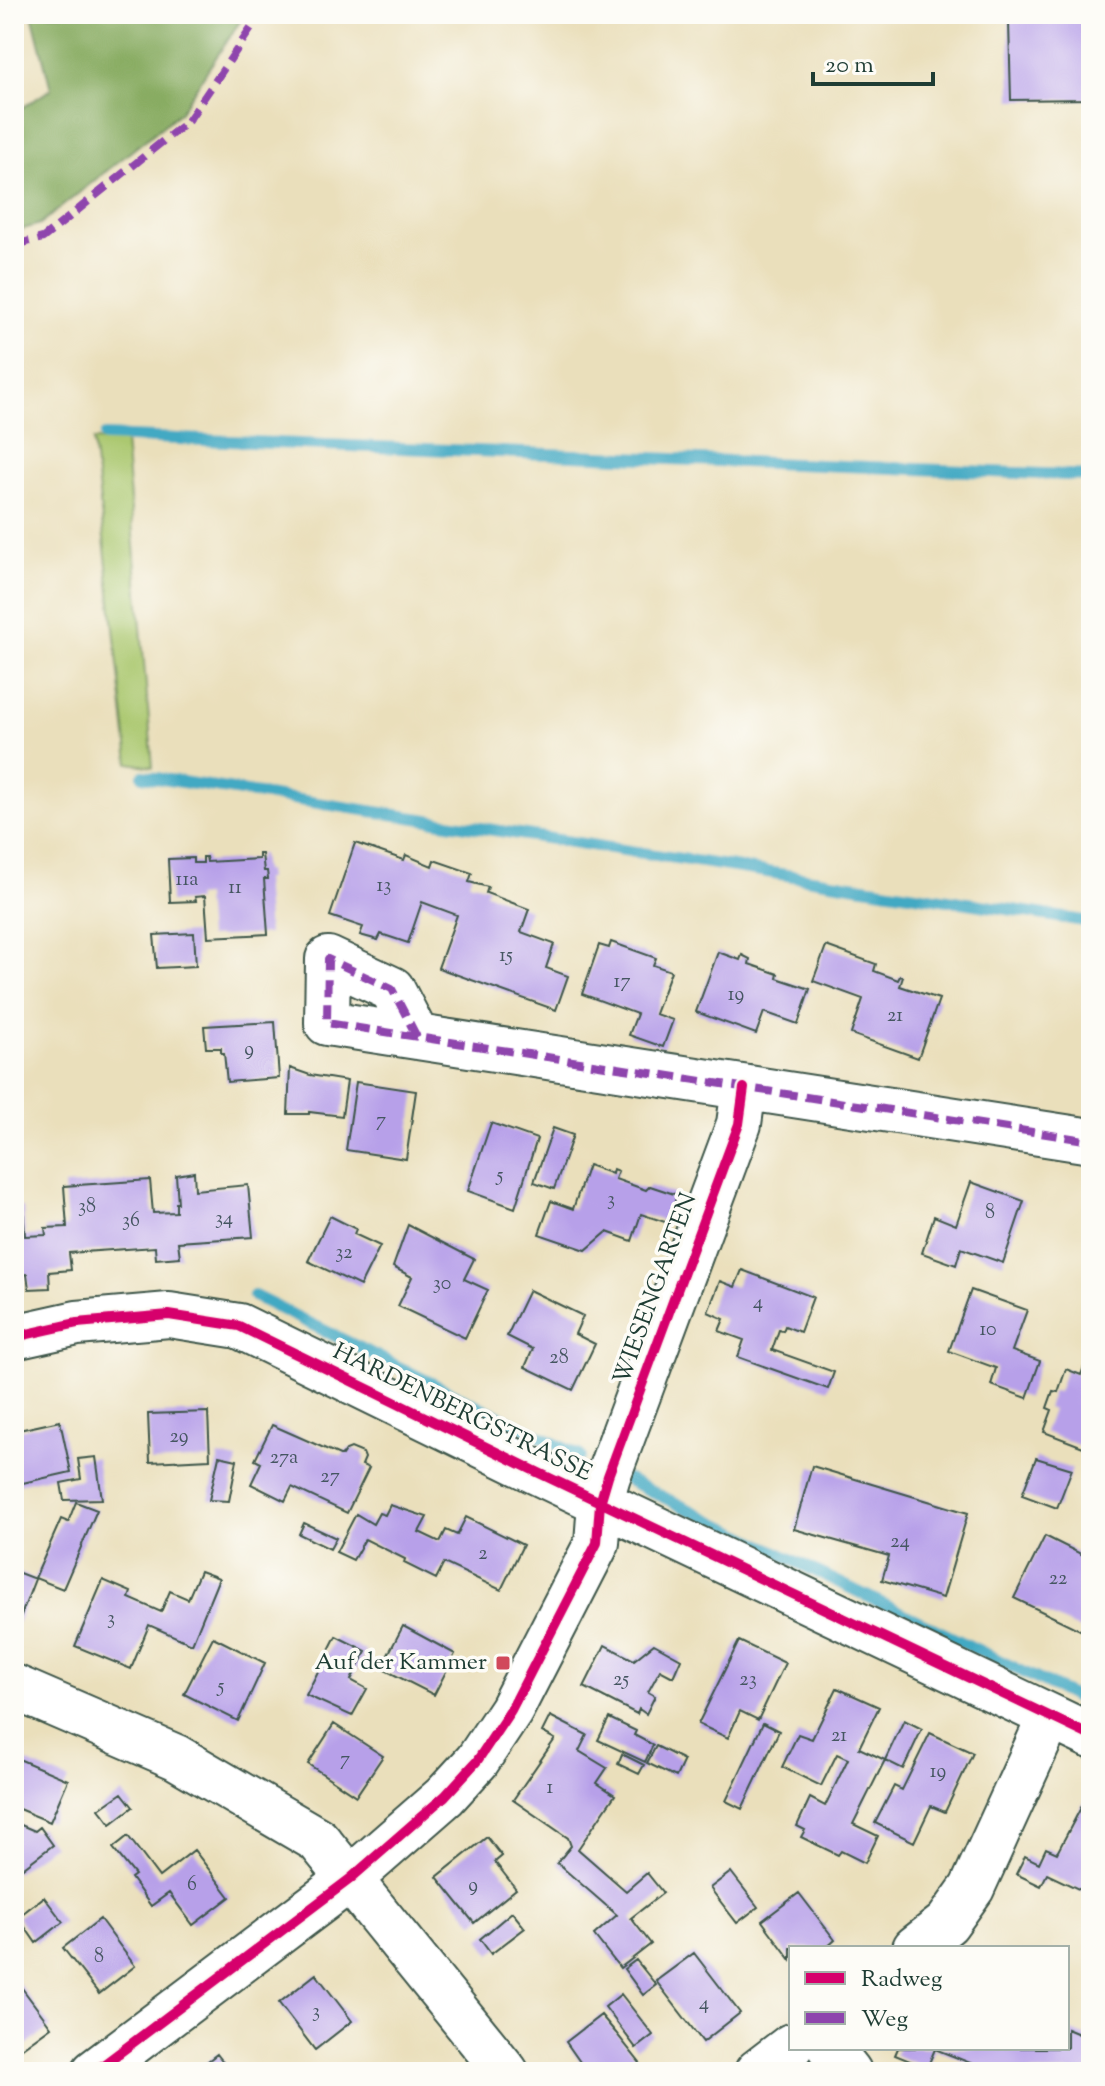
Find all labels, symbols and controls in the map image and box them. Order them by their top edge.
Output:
scale bar [813,36,933,86]
text: 20 m [825,49,874,83]
house number: 11a [176,866,198,895]
house number: 13 [377,872,391,901]
house number: 11 [228,874,242,903]
house number: 15 [499,942,513,971]
house number: 17 [614,968,630,997]
house number: 19 [728,981,744,1010]
house number: 21 [887,1002,903,1031]
house number: 9 [244,1036,254,1065]
house number: 7 [376,1107,386,1136]
house number: 5 [496,1162,504,1191]
house number: 3 [607,1186,615,1215]
street label: WIESENGARTEN [606,1188,706,1390]
house number: 38 [78,1193,96,1222]
house number: 8 [985,1199,995,1228]
house number: 34 [215,1205,233,1234]
house number: 36 [122,1207,140,1236]
house number: 32 [335,1239,353,1268]
house number: 30 [433,1270,451,1299]
house number: 4 [753,1289,763,1318]
house number: 10 [979,1316,997,1345]
street label: HARDENBERGSTRASSE [327,1335,598,1491]
house number: 28 [549,1344,569,1373]
house number: 29 [169,1423,189,1452]
house number: 27a [270,1444,298,1473]
house number: 27 [320,1463,340,1492]
house number: 24 [890,1528,910,1557]
house number: 2 [478,1540,488,1569]
house number: 22 [1049,1565,1067,1594]
house number: 3 [107,1605,115,1634]
place label: Auf der Kammer [314,1646,487,1680]
marker: Auf der Kammer [494,1654,512,1672]
house number: 25 [613,1666,629,1695]
house number: 23 [739,1666,757,1695]
house number: 5 [217,1673,225,1702]
house number: 21 [831,1722,847,1751]
house number: 7 [340,1746,350,1775]
house number: 19 [930,1758,946,1787]
house number: 1 [547,1774,554,1803]
house number: 6 [187,1871,197,1900]
house number: 9 [468,1872,478,1901]
house number: 8 [94,1943,104,1972]
legend [789,1946,1069,2050]
text: Radweg [861,1963,943,1997]
house number: 4 [699,1990,709,2019]
house number: 3 [312,1998,320,2027]
text: Weg [861,2003,908,2037]

